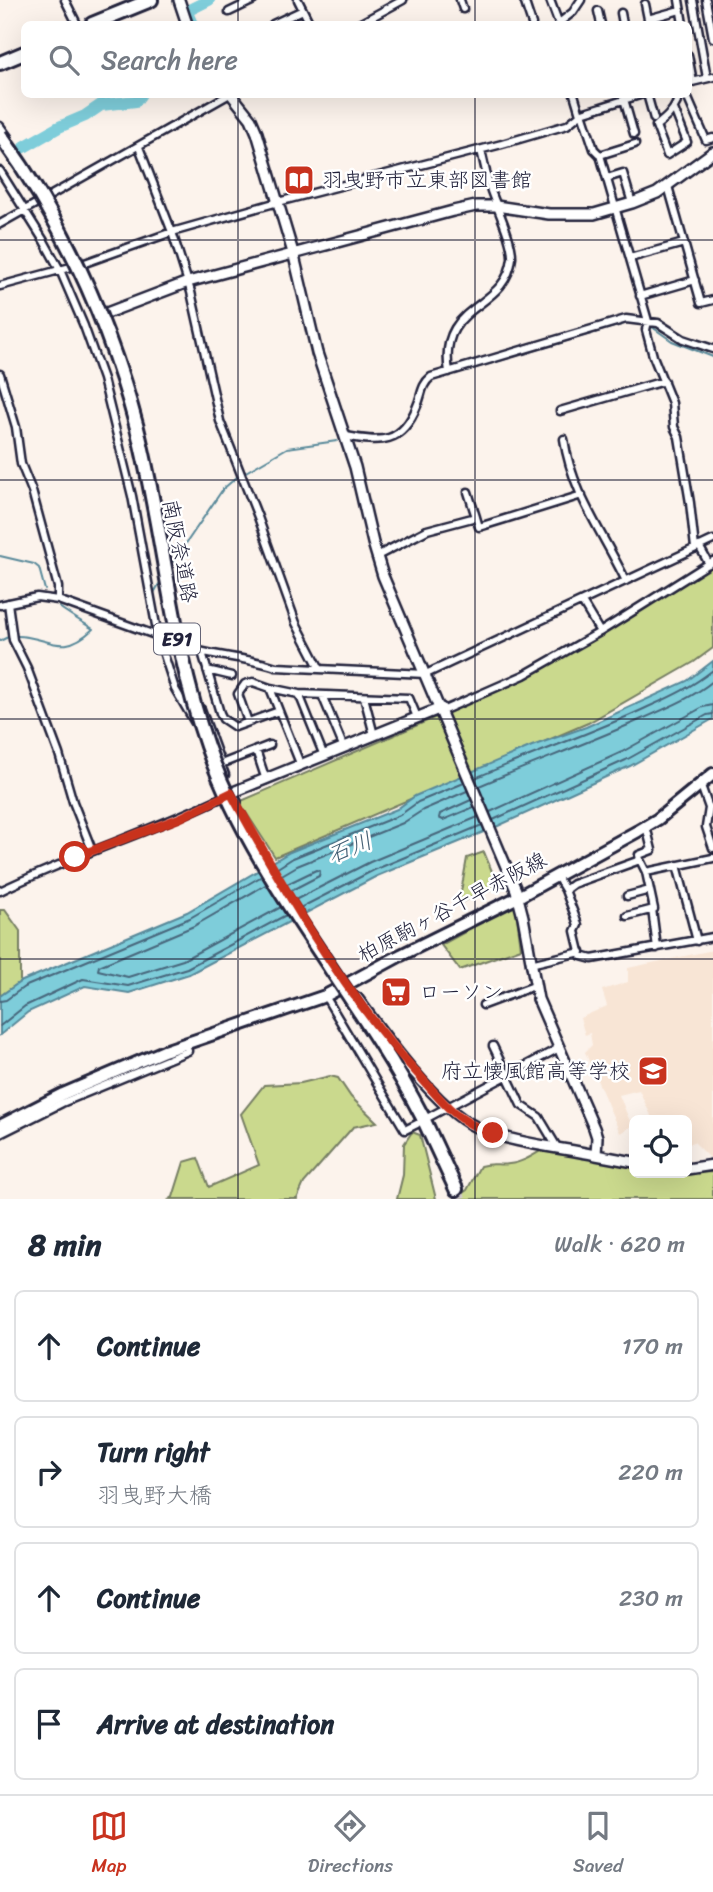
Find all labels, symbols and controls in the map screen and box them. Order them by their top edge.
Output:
search box [21,21,692,98]
text: Search here [101,37,238,83]
icon: search [45,41,83,79]
place label: 羽曳野市立東部図書館 [322,161,532,199]
library icon: 羽曳野市立東部図書館 [282,163,316,197]
street label: 南阪奈道路 [151,496,209,606]
road number: E91 [154,624,200,654]
water label: 石川 [321,820,379,876]
route start [59,841,90,872]
street label: 柏原駒ヶ谷千早赤阪線 [350,841,554,973]
place label: ローソン [419,973,503,1011]
supermarket icon: ローソン [379,975,413,1009]
place label: 府立懐風館高等学校 [441,1052,630,1090]
school or university icon: 府立懐風館高等学校 [636,1054,670,1088]
map controls [629,1115,692,1178]
button: locate [629,1115,692,1178]
route end [477,1117,508,1148]
text: 8 min [28,1218,101,1272]
text: Walk · 620 m [554,1224,685,1265]
text: Continue [97,1323,200,1369]
text: 170 m [622,1326,683,1367]
icon: ahead [30,1327,68,1365]
text: Turn right [97,1429,210,1475]
text: 220 m [618,1452,683,1493]
icon: right [30,1453,68,1491]
text: 羽曳野大橋 [97,1475,212,1516]
text: Continue [97,1575,200,1621]
text: 230 m [619,1578,683,1619]
icon: ahead [30,1579,68,1617]
text: Arrive at destination [97,1701,334,1747]
icon: arrive [30,1705,68,1743]
tab: Map [90,1807,128,1882]
tab: Directions [308,1807,393,1882]
tab: Saved [573,1807,623,1882]

